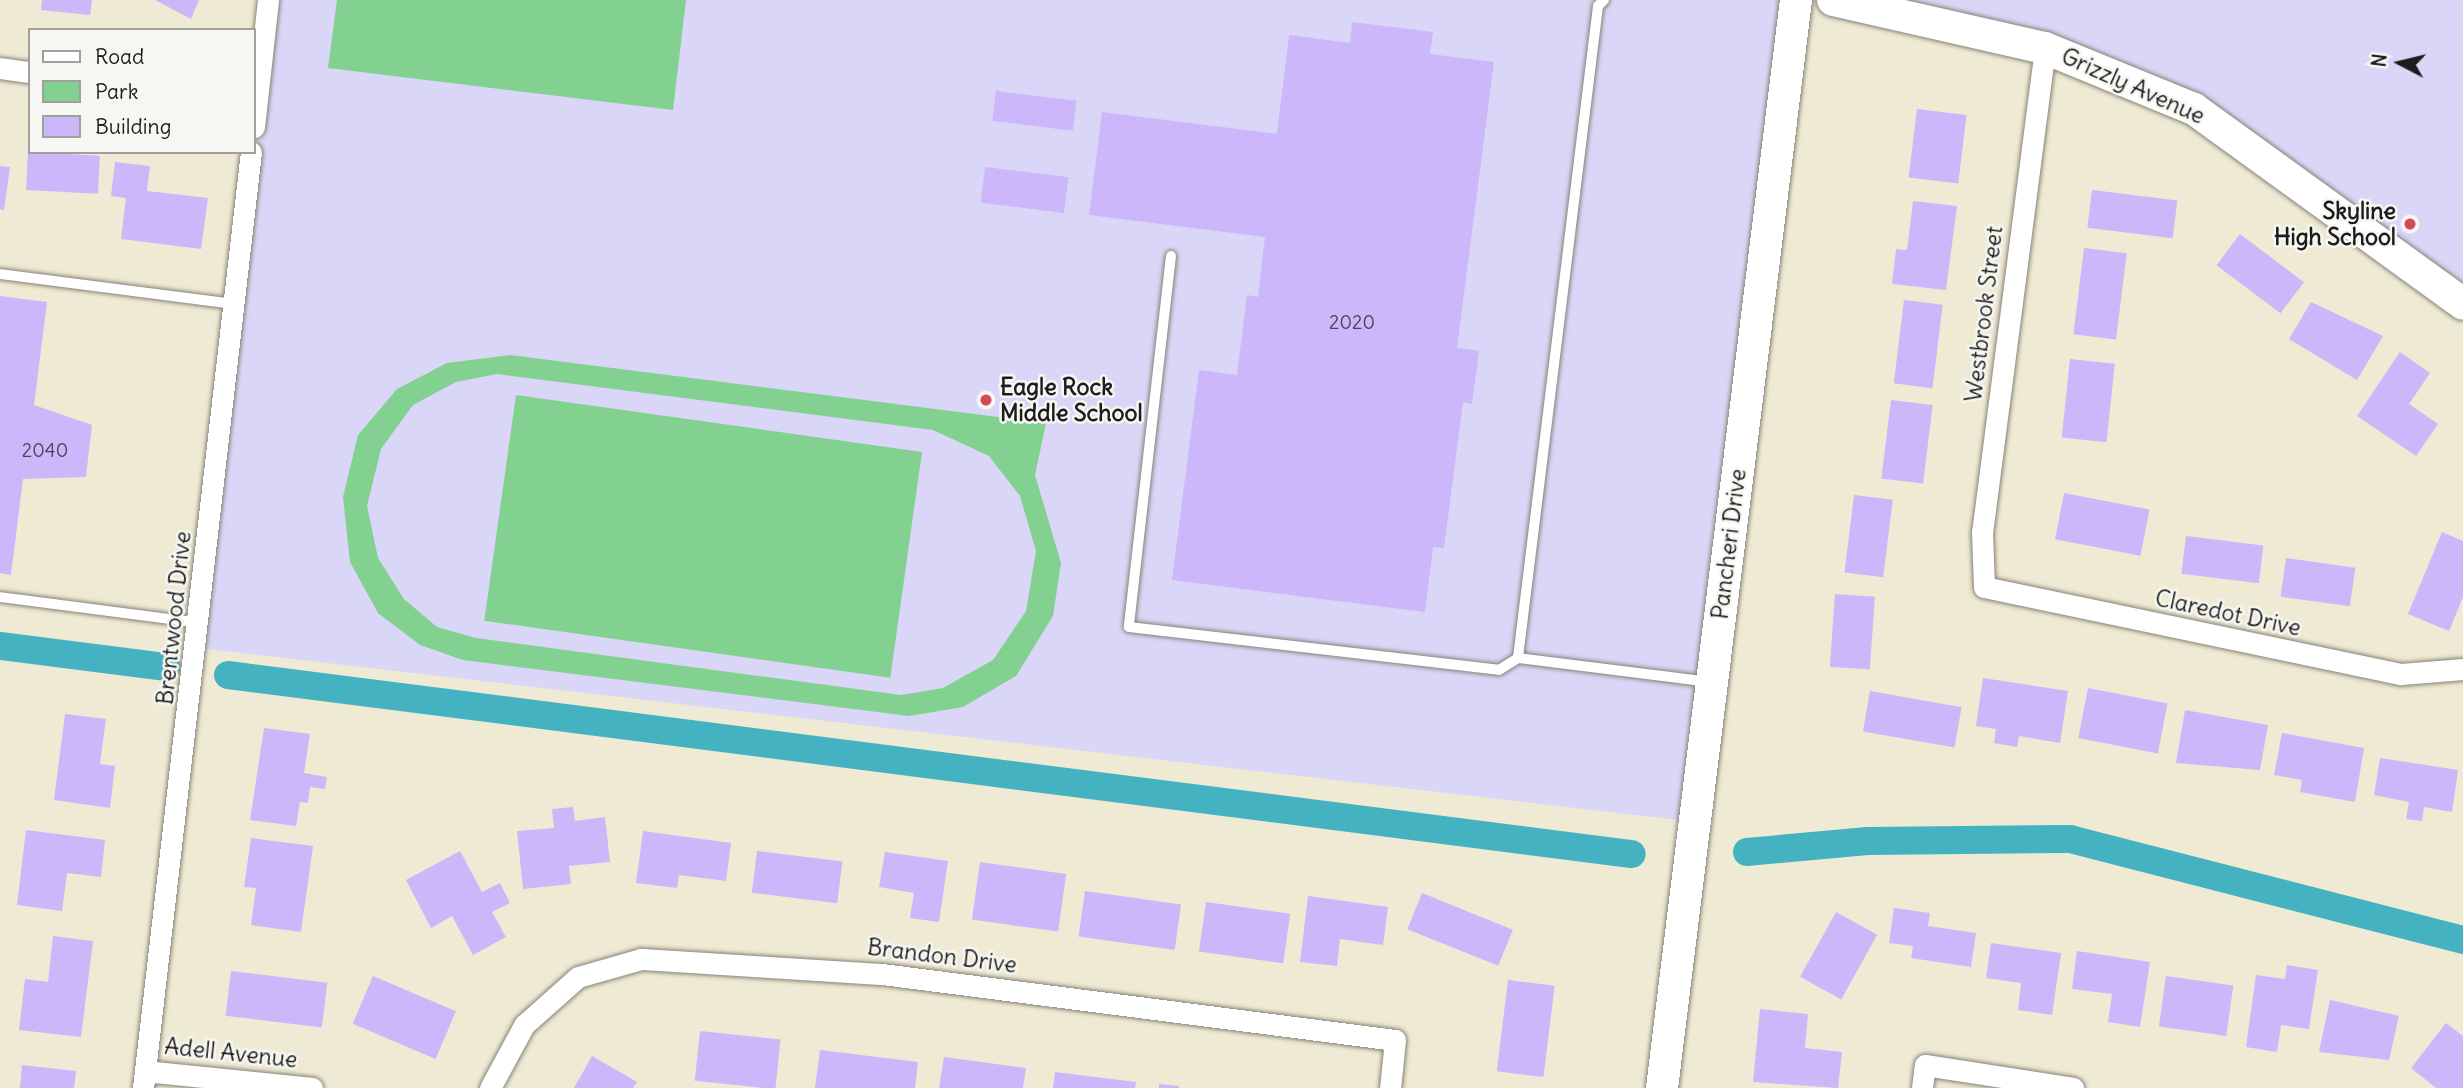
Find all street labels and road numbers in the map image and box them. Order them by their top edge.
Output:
street label: Grizzly Avenue [2057,42,2209,130]
street label: Westbrook Street [1960,224,2008,404]
street label: Pancheri Drive [1706,467,1752,621]
street label: Brentwood Drive [151,530,197,706]
street label: Claredot Drive [2153,584,2303,642]
street label: Brandon Drive [866,933,1018,979]
street label: Adell Avenue [163,1032,299,1074]

